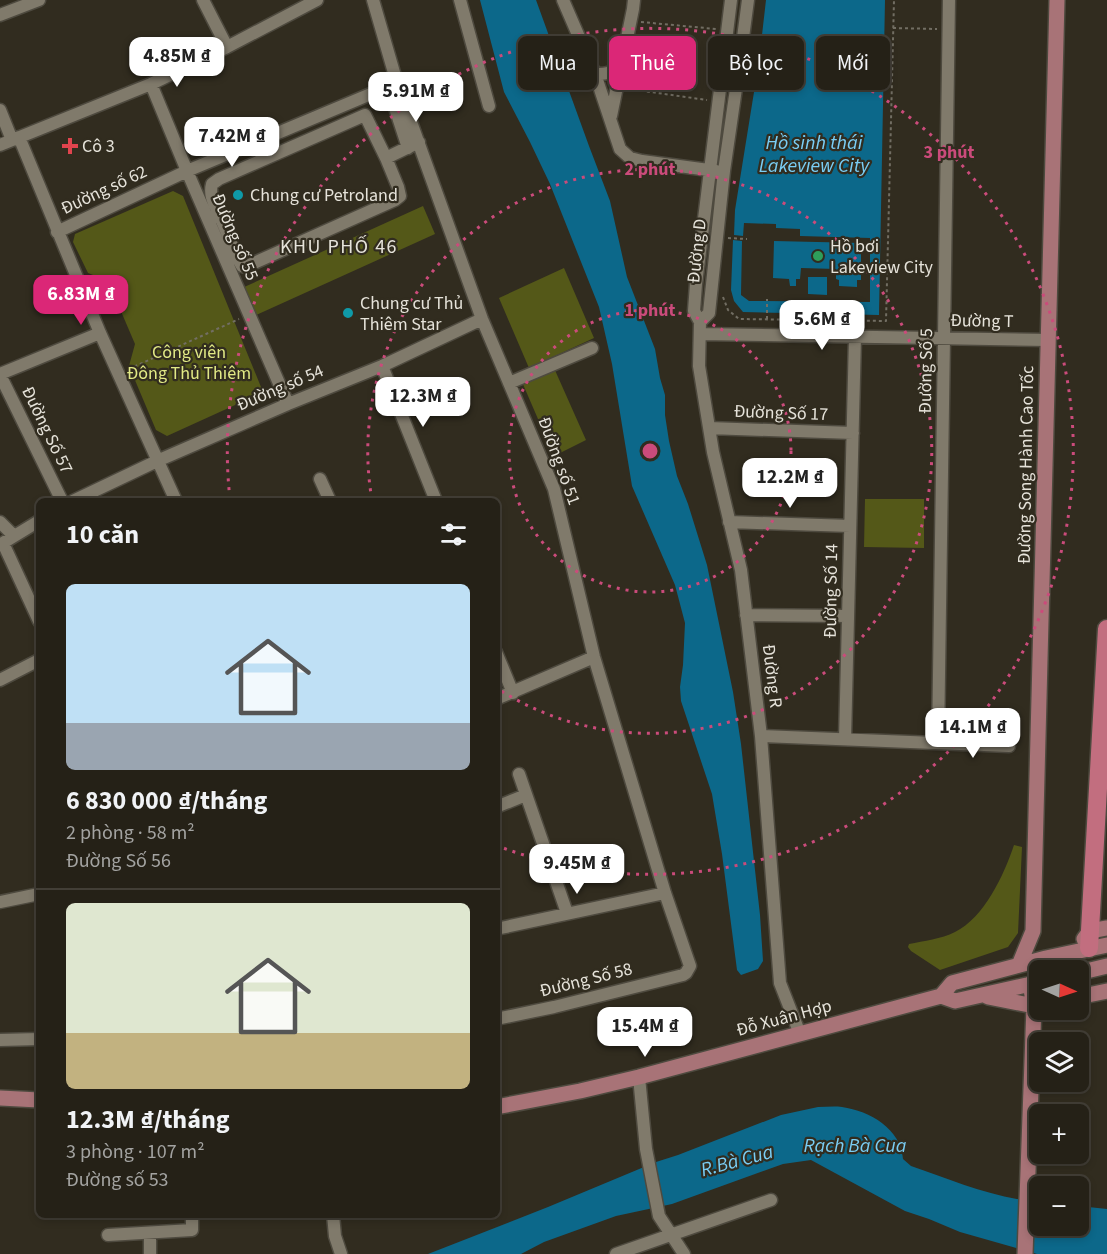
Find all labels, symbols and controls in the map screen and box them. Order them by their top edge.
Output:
chip: Mua [518,36,597,90]
chip: Thuê [609,36,696,90]
chip: Bộ lọc [708,36,804,90]
chip: Mới [816,36,890,90]
pin: 4.85M ₫ [122,37,232,88]
text: 4.85M ₫ [143,42,211,70]
pin: 5.91M ₫ [361,72,471,123]
text: 5.91M ₫ [382,77,450,105]
pin: 7.42M ₫ [177,117,287,168]
text: 7.42M ₫ [198,122,266,150]
water label: Hồ sinh thái Lakeview City [759,129,870,180]
place label: Cô 3 [82,134,115,159]
marker: Cô 3 [63,139,77,153]
text: 3 phút [924,140,975,165]
text: 2 phút [625,157,676,182]
street label: Đường số 62 [57,159,151,221]
place label: Chung cư Petroland [250,183,398,208]
marker: Chung cư Petroland [231,188,245,202]
street label: Đường số 55 [205,190,265,284]
street label: Đường D [681,218,713,284]
district label: KHU PHỐ 46 [280,233,398,261]
place label: Hồ bơi Lakeview City [830,234,934,280]
marker: Hồ bơi Lakeview City [811,249,825,263]
pin: 6.83M ₫ [26,275,136,326]
text: 6.83M ₫ [47,280,115,308]
place label: Chung cư Thủ Thiêm Star [360,291,463,337]
text: 1 phút [625,298,676,323]
pin: 5.6M ₫ [773,300,871,351]
text: 5.6M ₫ [794,305,850,333]
marker: Chung cư Thủ Thiêm Star [341,306,355,320]
street label: Đường T [950,308,1014,334]
street label: Đường Số 5 [913,328,939,414]
park label: Công viên Đông Thủ Thiêm [127,340,251,386]
street label: Đường số 54 [233,358,327,418]
street label: Đường Song Hành Cao Tốc [1012,366,1040,564]
pin: 12.3M ₫ [368,377,478,428]
street label: Đường Số 57 [15,382,79,478]
text: 12.3M ₫ [389,382,457,410]
street label: Đường Số 17 [733,399,829,427]
street label: Đường số 51 [531,413,587,509]
centre of rings [640,441,660,461]
pin: 12.2M ₫ [735,458,845,509]
text: 12.2M ₫ [756,463,824,491]
text: 10 căn [66,516,139,553]
icon: filters [437,518,470,551]
street label: Đường Số 14 [818,544,844,638]
icon: home [214,623,322,731]
street label: Đường R [756,643,788,709]
pin: 14.1M ₫ [918,708,1028,759]
text: 14.1M ₫ [939,713,1007,741]
text: 6 830 000 ₫/tháng [66,782,267,819]
text: 2 phòng · 58 m² [66,819,195,847]
pin: 9.45M ₫ [522,844,632,895]
text: Đường Số 56 [66,847,171,875]
text: 9.45M ₫ [543,849,611,877]
icon: home [214,942,322,1050]
street label: Đường Số 58 [537,956,635,1004]
north arrow [1029,960,1089,1020]
map controls [1029,960,1089,1236]
street label: Đỗ Xuân Hợp [734,993,834,1043]
pin: 15.4M ₫ [590,1007,700,1058]
text: 15.4M ₫ [611,1012,679,1040]
button: layers [1029,1032,1089,1092]
text: 12.3M ₫/tháng [66,1101,230,1138]
button: + [1029,1104,1089,1164]
water label: Rạch Bà Cua [804,1132,907,1160]
text: 3 phòng · 107 m² [66,1138,205,1166]
water label: R.Bà Cua [698,1138,777,1184]
text: Đường số 53 [66,1166,169,1194]
button: − [1029,1176,1089,1236]

